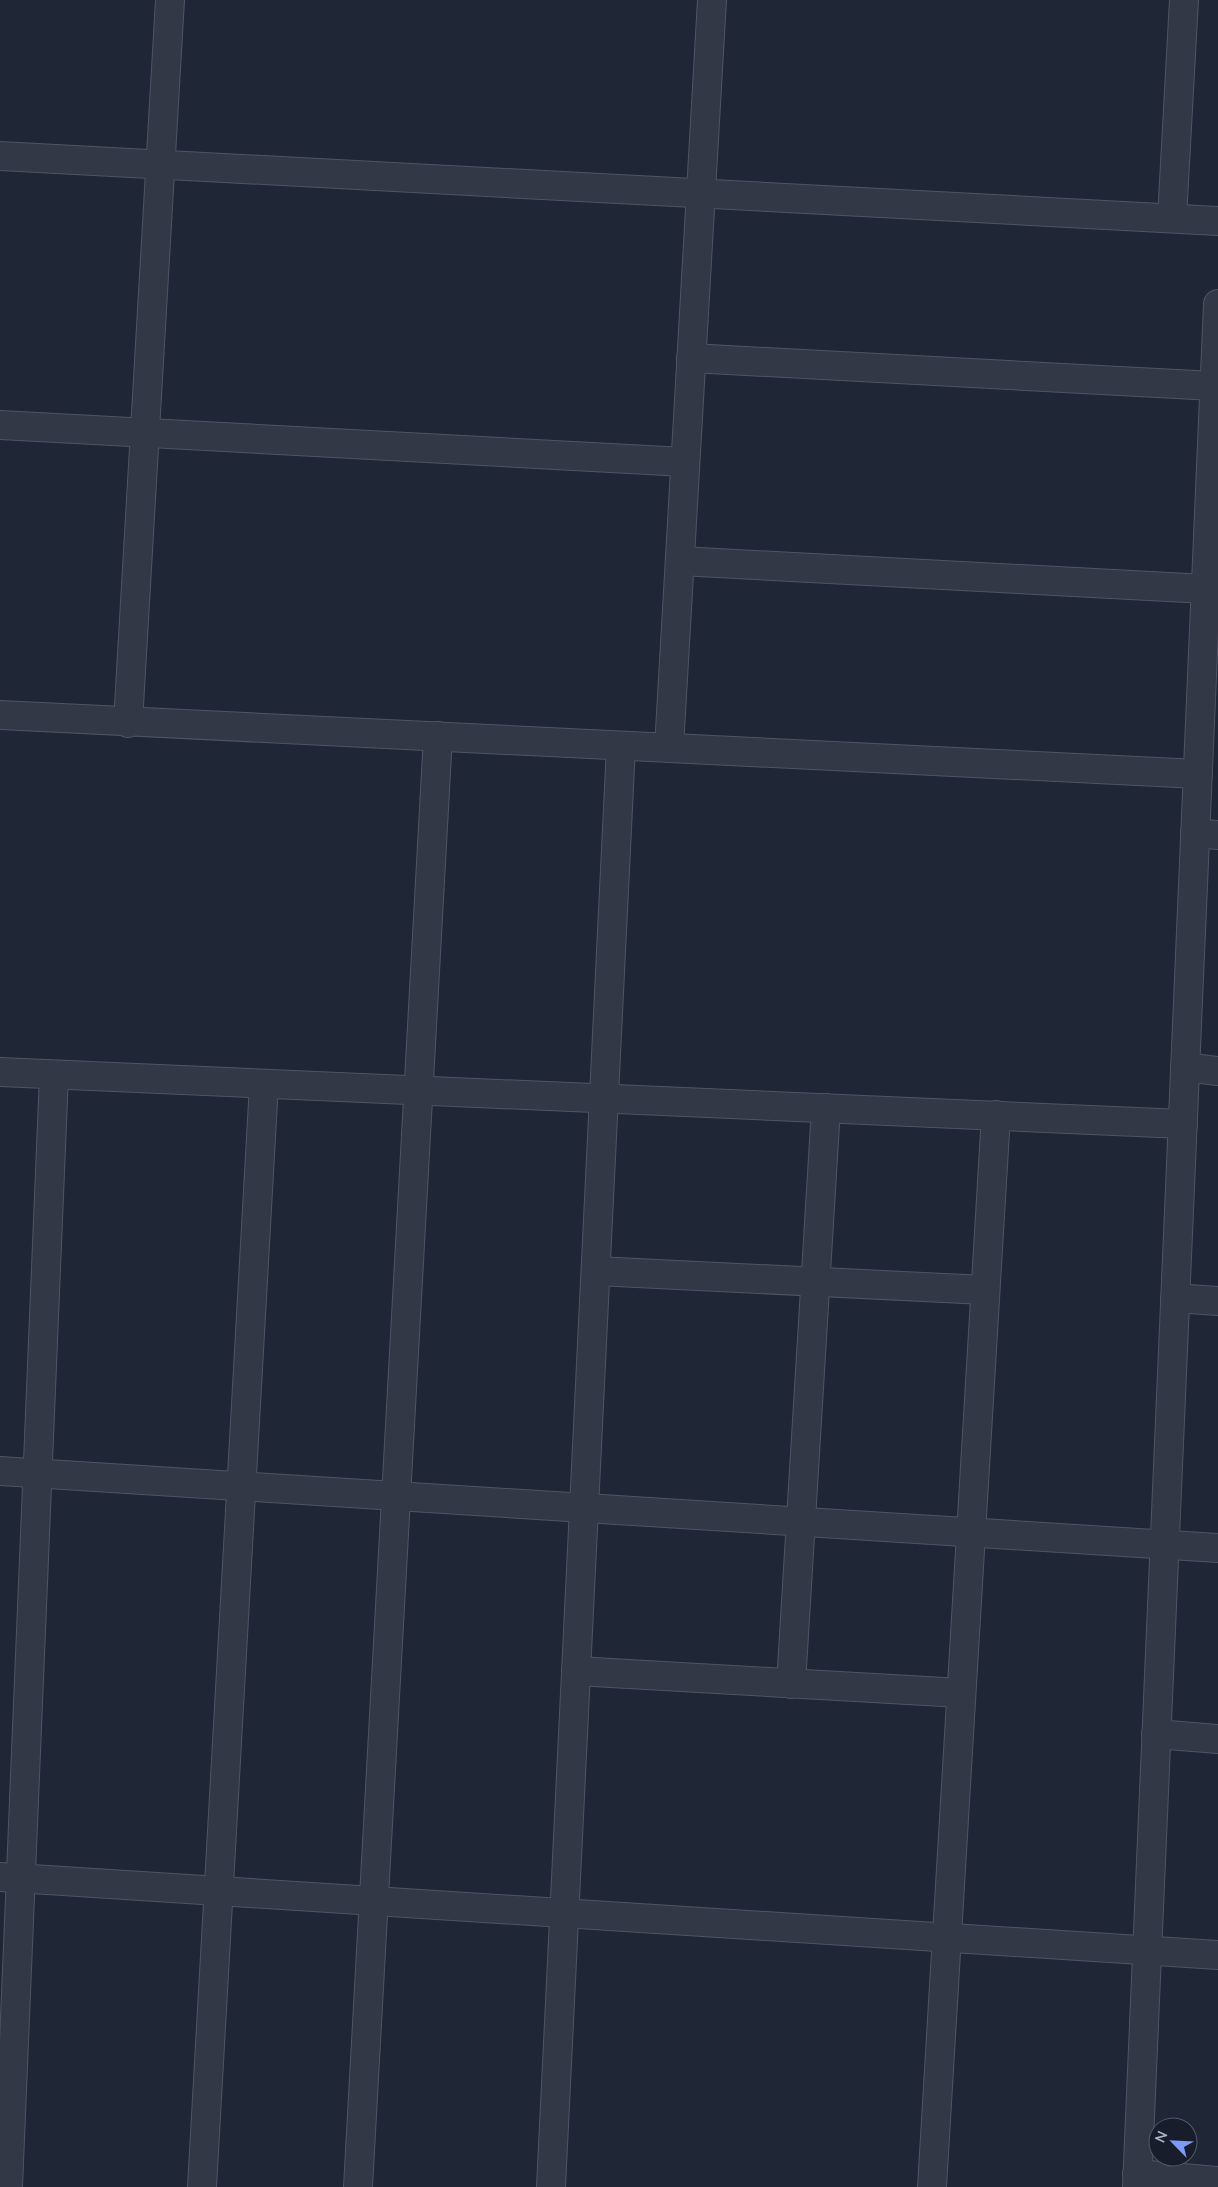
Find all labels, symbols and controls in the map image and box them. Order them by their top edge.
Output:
north arrow [1148,2117,1198,2167]
text: N [1151,2128,1171,2145]

